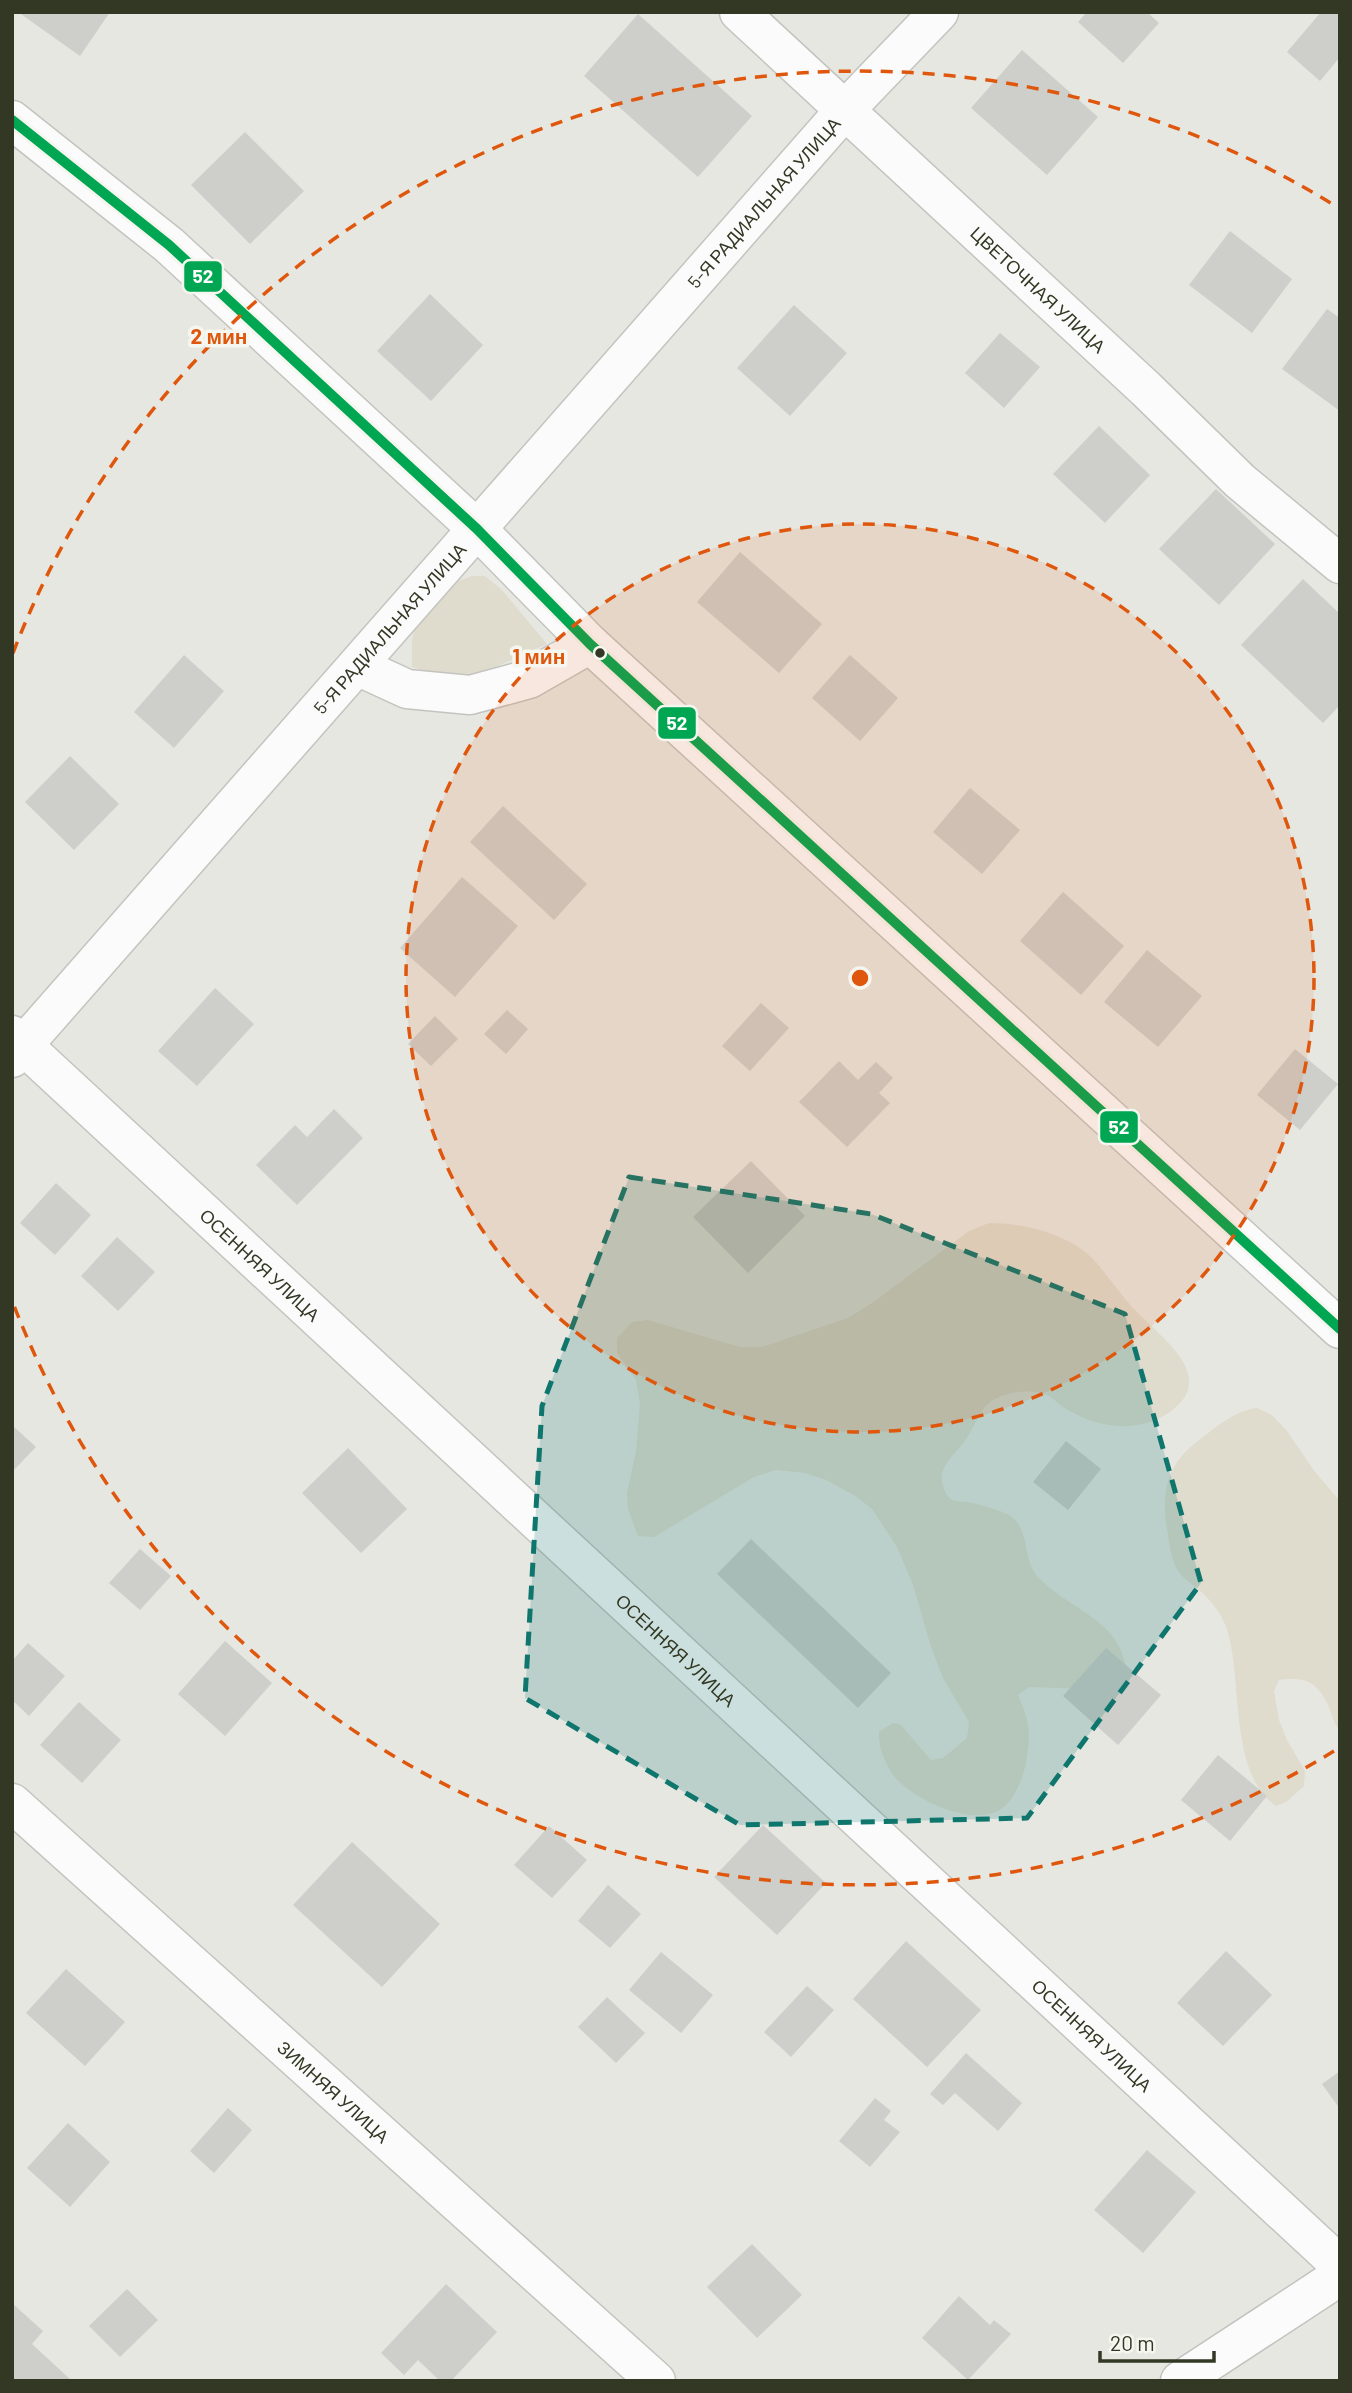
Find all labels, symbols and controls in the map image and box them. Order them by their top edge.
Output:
street label: 5-Я РАДИАЛЬНАЯ УЛИЦА [683,112,845,292]
street label: ЦВЕТОЧНАЯ УЛИЦА [966,221,1110,357]
line badge: 52 [183,260,223,293]
text: 52 [193,264,213,287]
text: 2 мин [190,323,248,348]
street label: 5-Я РАДИАЛЬНАЯ УЛИЦА [309,538,470,718]
text: 1 мин [513,643,565,668]
unlabelled marker [593,646,607,660]
line badge: 52 [657,706,697,740]
text: 52 [667,711,687,734]
centre of rings [848,966,872,990]
line badge: 52 [1099,1110,1139,1144]
text: 52 [1109,1115,1129,1138]
street label: ОСЕННЯЯ УЛИЦА [195,1204,325,1326]
street label: ОСЕННЯЯ УЛИЦА [611,1589,741,1711]
street label: ОСЕННЯЯ УЛИЦА [1027,1974,1156,2096]
street label: ЗИМНЯЯ УЛИЦА [273,2036,394,2147]
scale bar [1100,2320,1214,2364]
text: 20 m [1110,2330,1155,2355]

